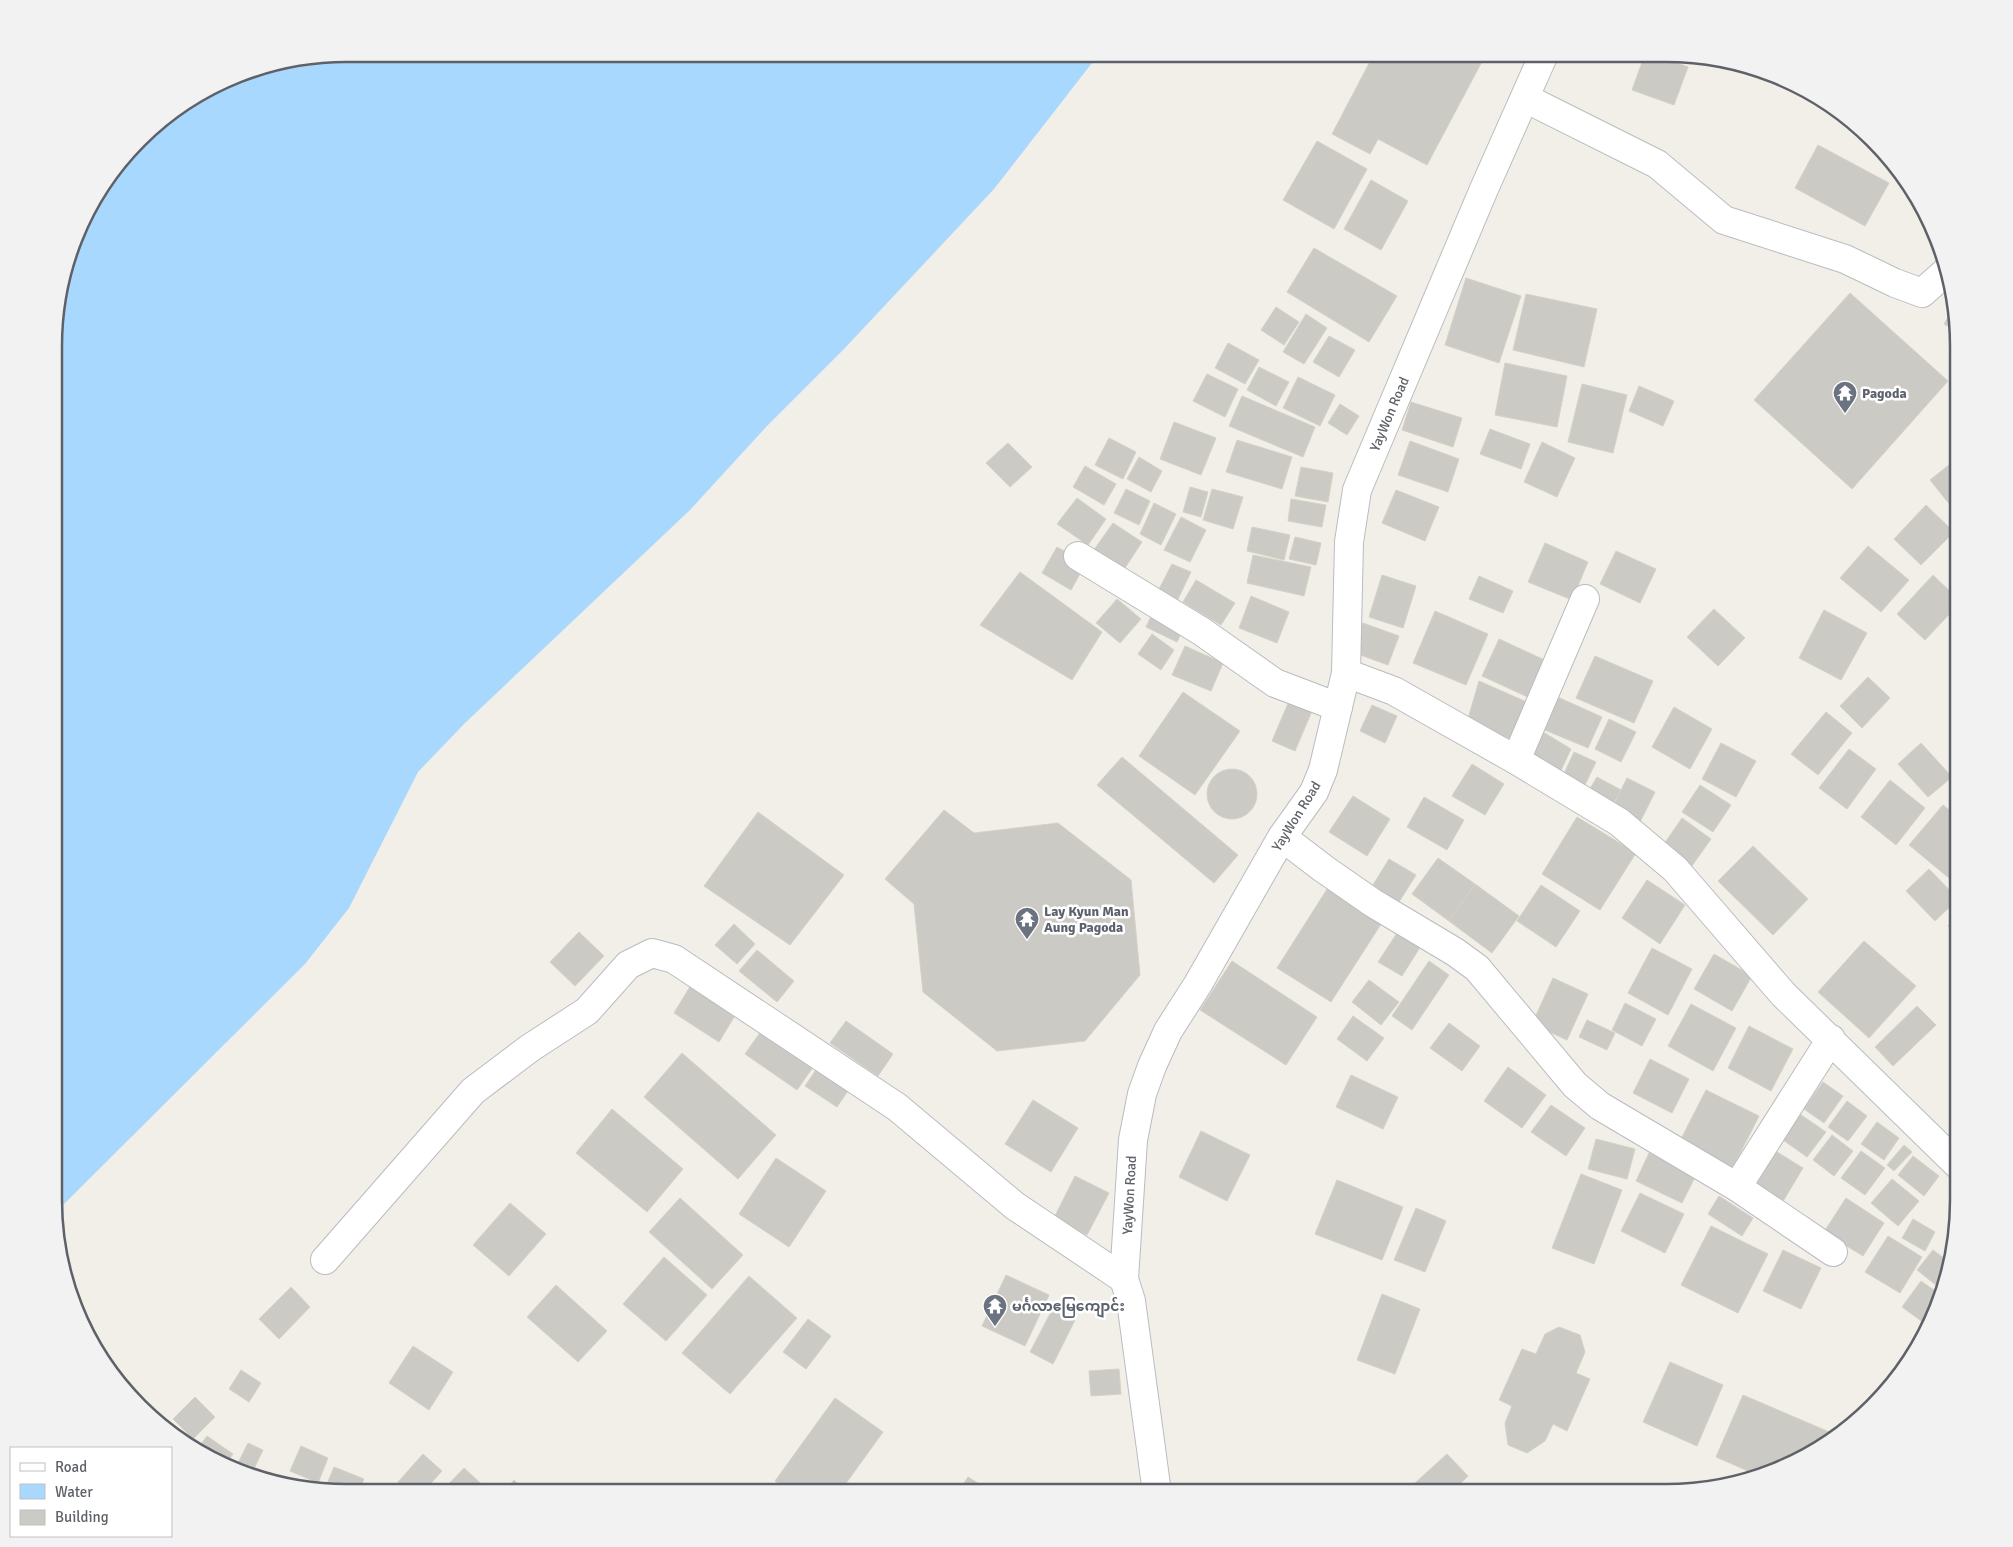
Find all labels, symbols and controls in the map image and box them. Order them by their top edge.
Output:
street label: YayWon Road [1366,374,1413,454]
temple icon: Pagoda [1832,380,1858,414]
place label: Pagoda [1862,385,1907,402]
street label: YayWon Road [1268,778,1325,854]
place label: Lay Kyun Man Aung Pagoda [1044,903,1129,936]
temple icon: Lay Kyun Man Aung Pagoda [1014,906,1040,940]
street label: YayWon Road [1119,1155,1140,1235]
temple icon: မင်္ဂလာဧမြကျောင်း [982,1293,1008,1327]
place label: မင်္ဂလာဧမြကျောင်း [1012,1296,1125,1318]
legend [10,1447,172,1537]
text: Road [55,1458,87,1476]
text: Water [55,1483,93,1501]
text: Building [55,1508,109,1526]

